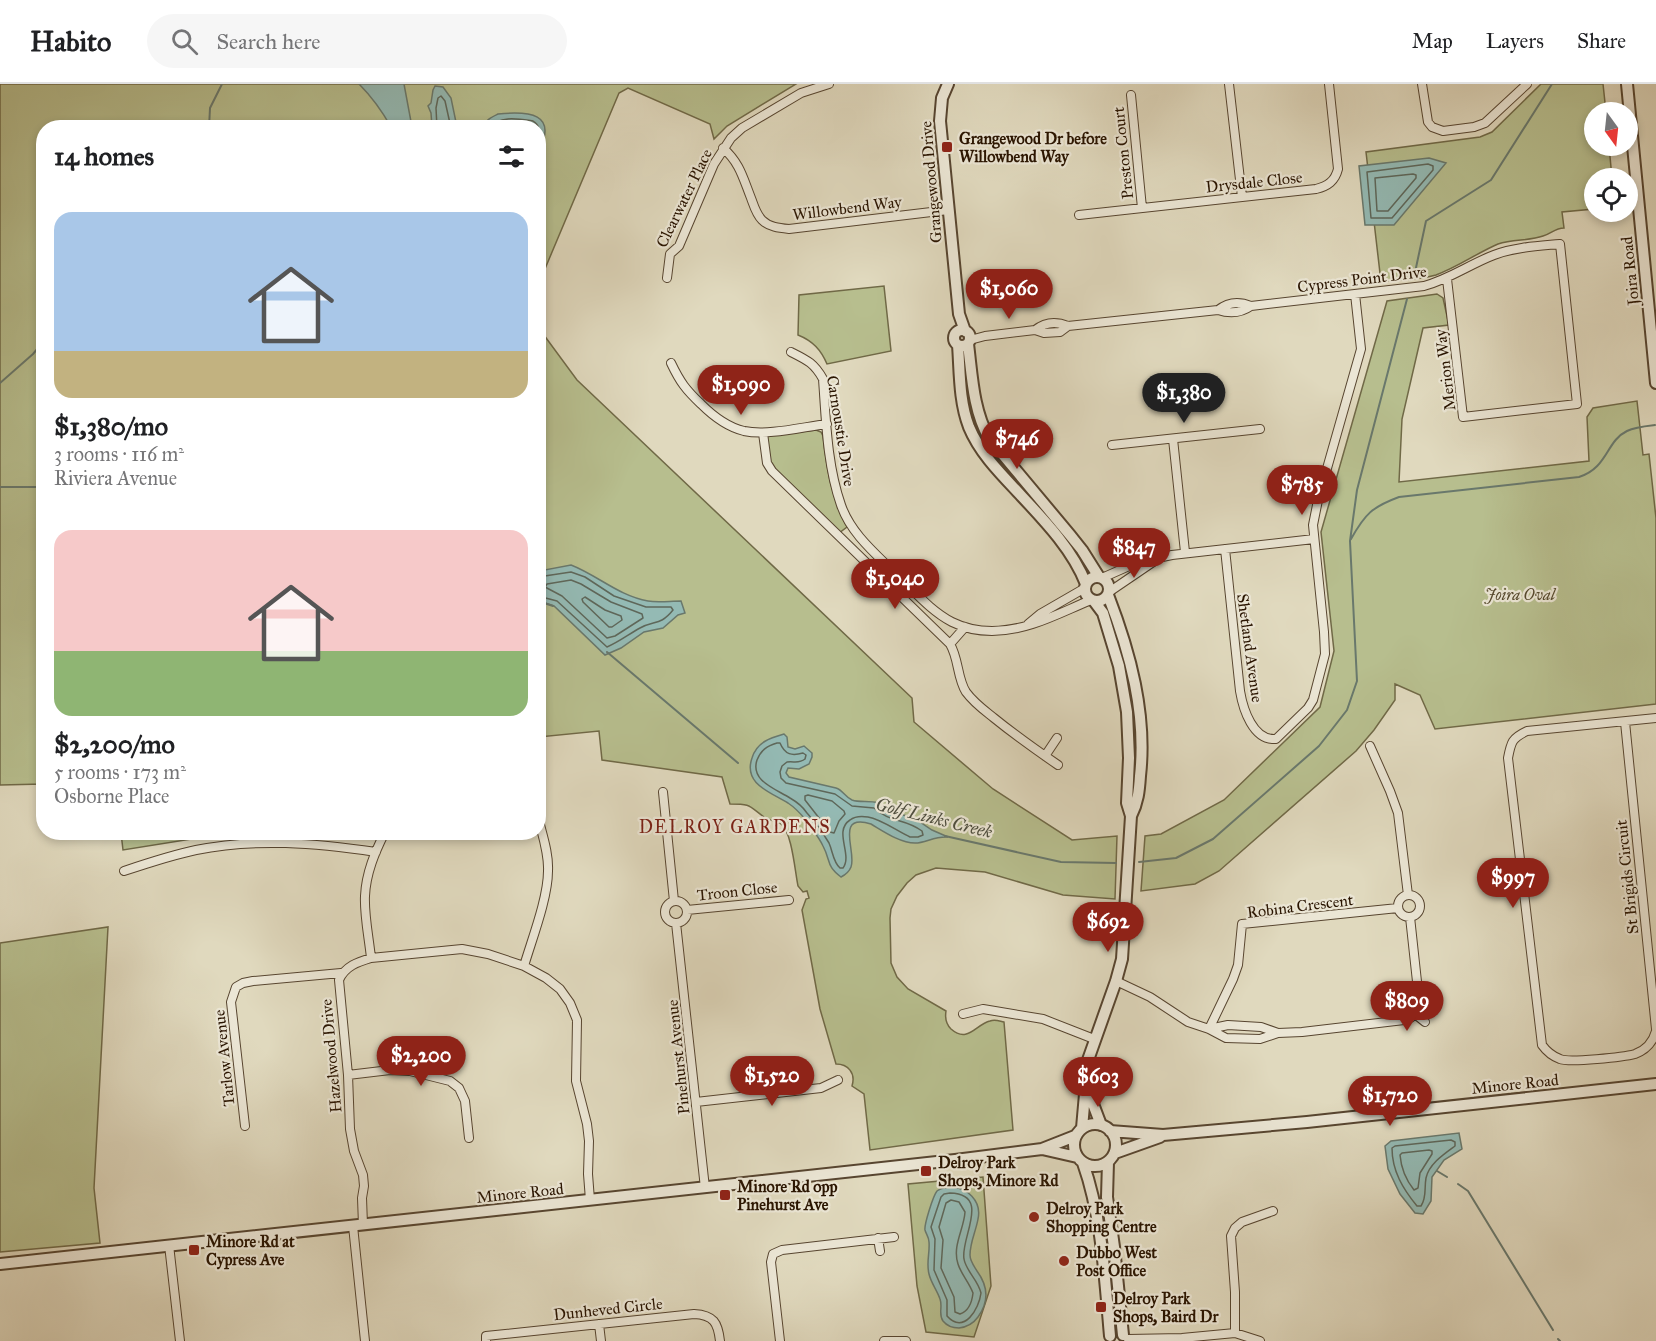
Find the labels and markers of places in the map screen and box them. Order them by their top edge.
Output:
place label: Grangewood Dr before Willowbend Way [959,129,1107,167]
marker: Grangewood Dr before Willowbend Way [940,140,954,154]
pin: $1,060 [960,269,1058,320]
pin: $1,090 [692,365,790,416]
pin: $1,380 [1135,373,1233,424]
pin: $746 [981,419,1053,470]
pin: $785 [1266,465,1338,516]
pin: $847 [1098,528,1170,579]
pin: $1,040 [846,559,944,610]
pin: $997 [1477,858,1549,909]
pin: $692 [1072,902,1144,953]
pin: $809 [1371,981,1443,1032]
pin: $2,200 [372,1036,470,1087]
pin: $1,520 [723,1056,821,1107]
pin: $603 [1062,1057,1134,1108]
pin: $1,720 [1341,1076,1439,1127]
place label: Delroy Park Shops, Minore Rd [938,1153,1060,1191]
marker: Delroy Park Shops, Minore Rd [919,1164,933,1178]
place label: Minore Rd opp Pinehurst Ave [737,1177,838,1214]
marker: Minore Rd opp Pinehurst Ave [718,1188,732,1202]
place label: Delroy Park Shopping Centre [1046,1199,1157,1237]
marker: Delroy Park Shopping Centre [1027,1210,1041,1224]
place label: Minore Rd at Cypress Ave [206,1232,295,1270]
marker: Minore Rd at Cypress Ave [187,1243,201,1257]
place label: Dubbo West Post Office [1076,1243,1157,1280]
marker: Dubbo West Post Office [1057,1254,1071,1268]
place label: Delroy Park Shops, Baird Dr [1113,1289,1219,1327]
marker: Delroy Park Shops, Baird Dr [1094,1300,1108,1314]

